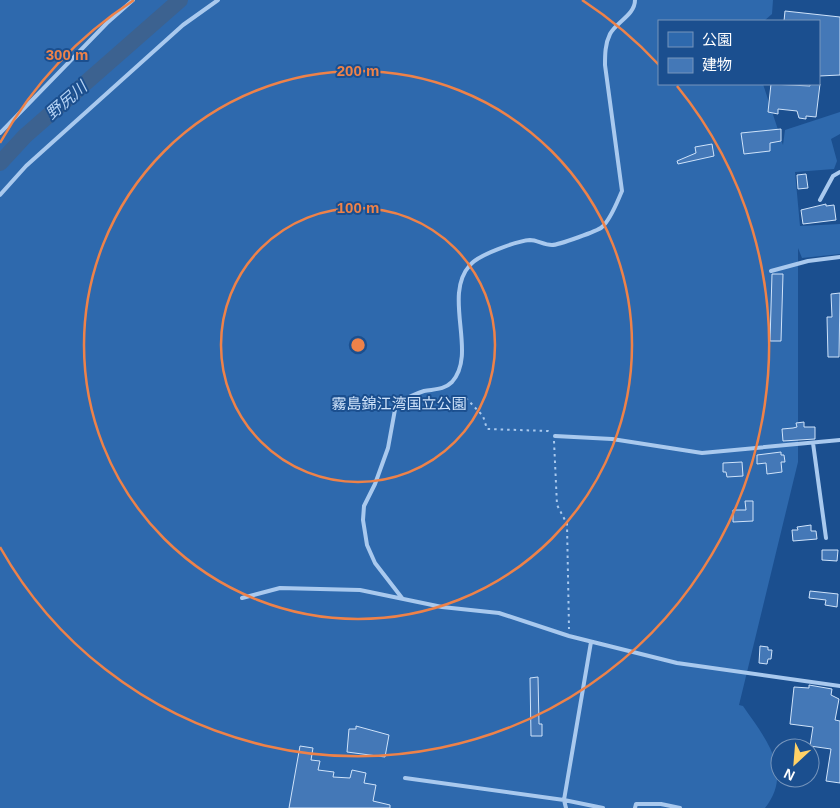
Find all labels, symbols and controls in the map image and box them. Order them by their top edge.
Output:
legend [658,20,820,85]
text: 公園 [702,31,732,48]
text: 300 m [46,46,88,63]
text: 建物 [702,56,732,73]
text: 200 m [337,62,379,79]
water label: 野尻川 [43,77,92,123]
text: 100 m [337,199,379,216]
centre of rings [349,336,367,354]
park label: 霧島錦江湾国立公園 [331,395,467,412]
north arrow [770,738,820,788]
text: N [781,765,797,784]

